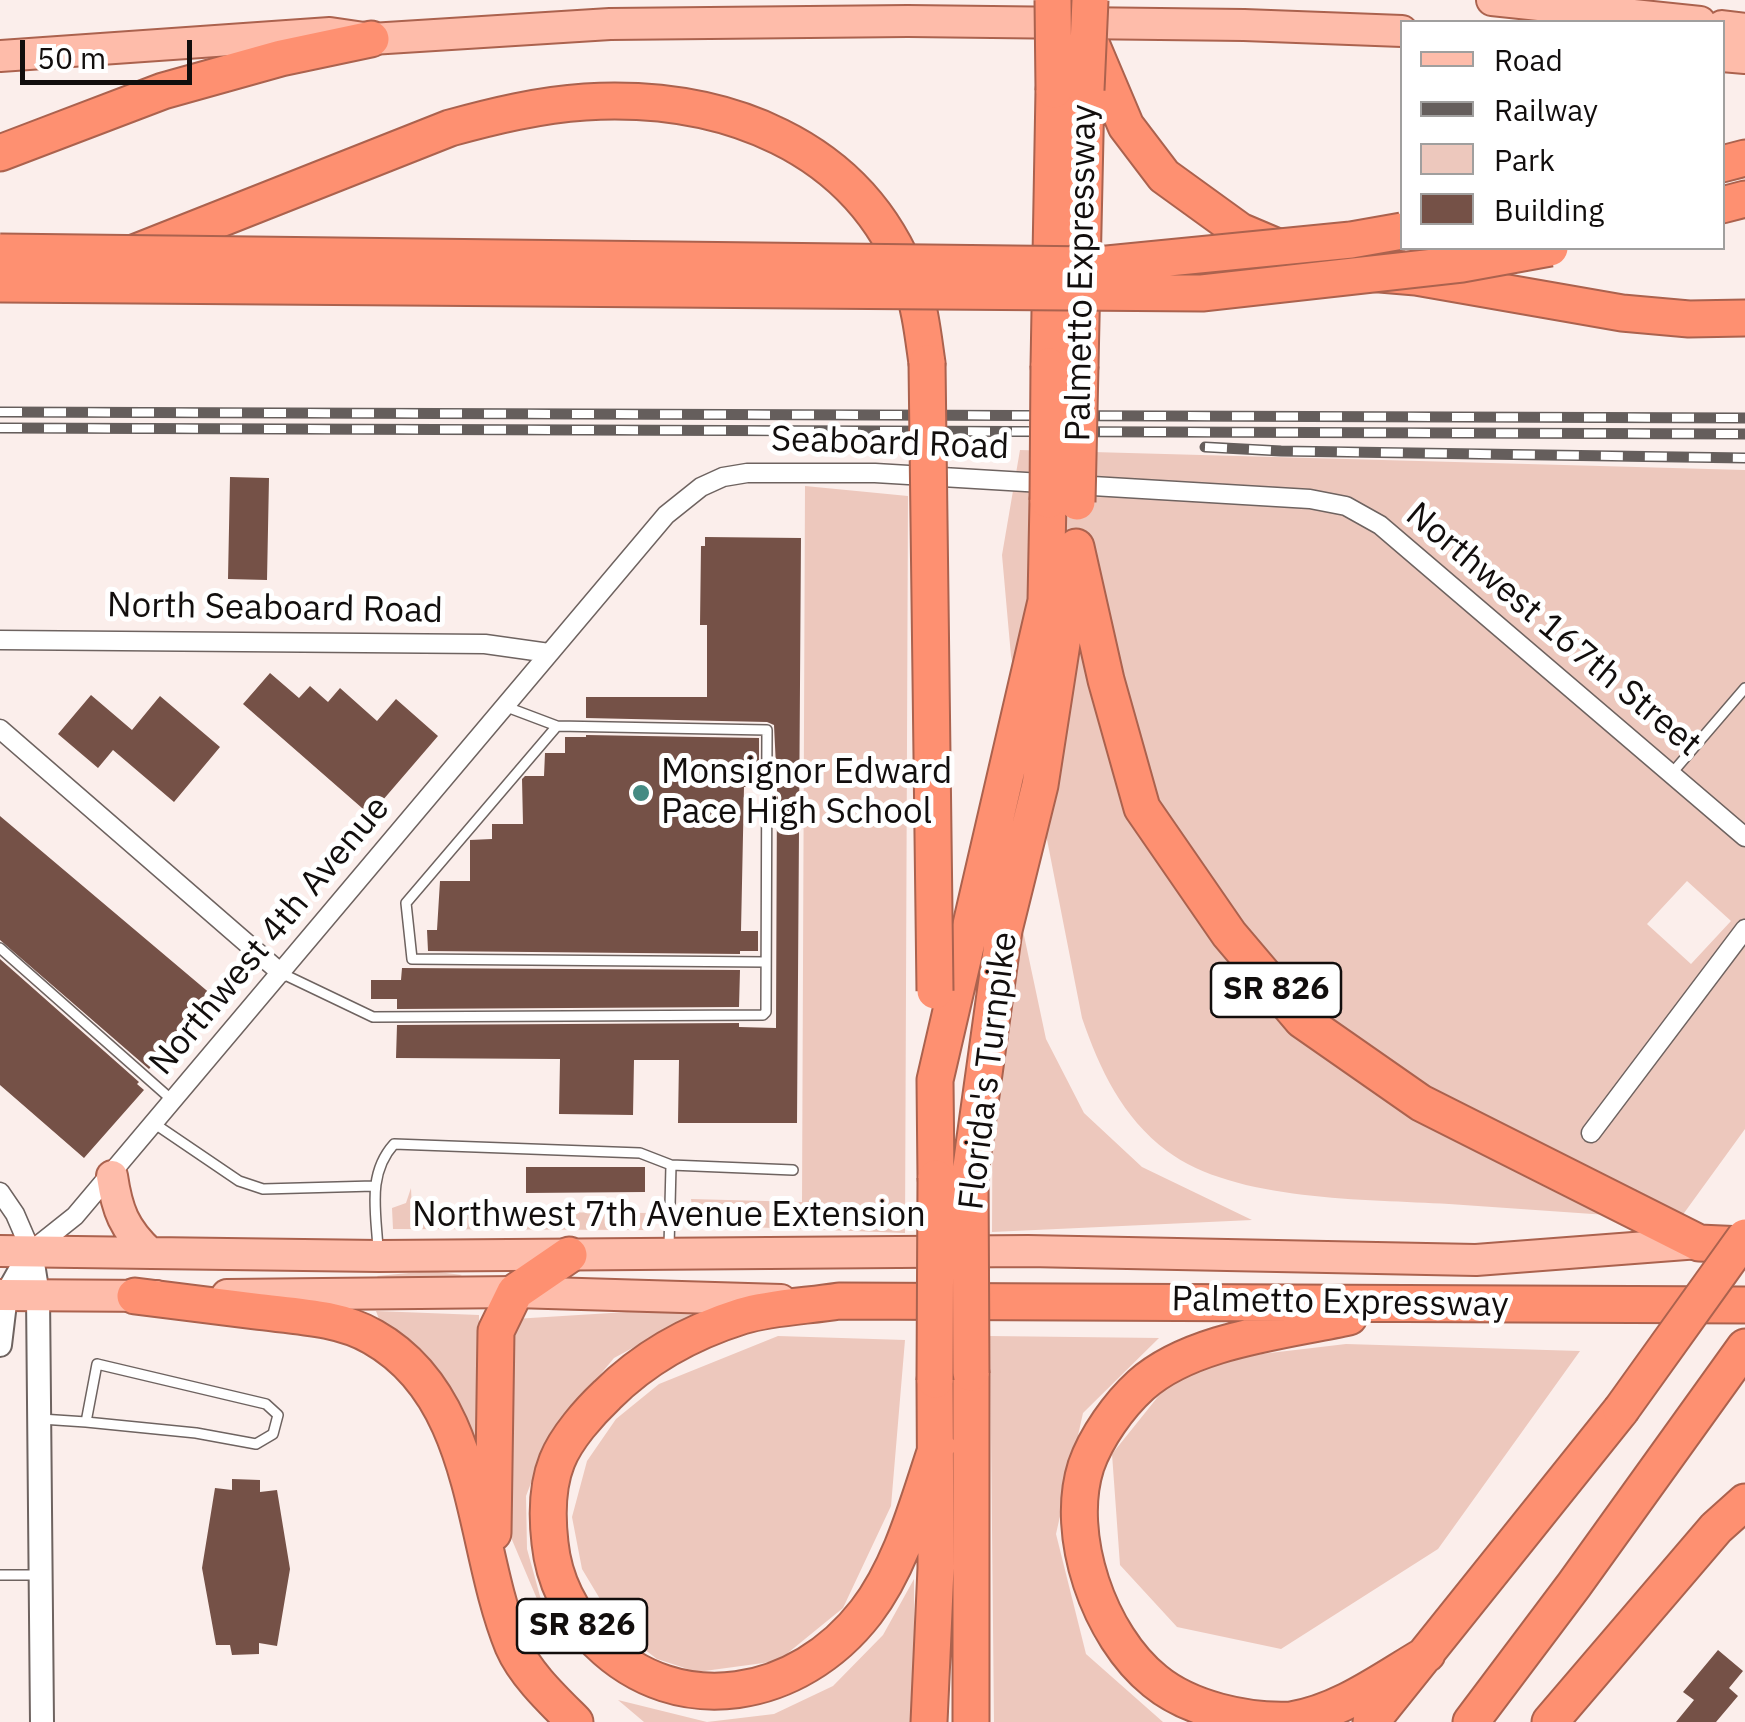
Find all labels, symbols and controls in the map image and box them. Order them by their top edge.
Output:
scale bar [25,20,198,82]
legend [1400,20,1725,250]
text: 50 m [37,38,106,77]
text: Road [1494,40,1563,79]
text: Railway [1494,90,1598,129]
street label: Palmetto Expressway [1058,104,1106,442]
text: Park [1494,140,1555,179]
text: Building [1494,190,1604,229]
street label: Seaboard Road [770,419,1010,469]
street label: Northwest 167th Street [1397,494,1709,766]
street label: North Seaboard Road [107,585,443,633]
place label: Monsignor Edward Pace High School [661,752,952,834]
marker: Monsignor Edward Pace High School [630,782,652,804]
street label: Northwest 4th Avenue [141,788,399,1084]
street label: Florida's Turnpike [951,930,1027,1212]
road number: SR 826 [1211,963,1341,1017]
street label: Northwest 7th Avenue Extension [412,1195,926,1237]
street label: Palmetto Expressway [1171,1279,1509,1327]
road number: SR 826 [517,1599,647,1653]

